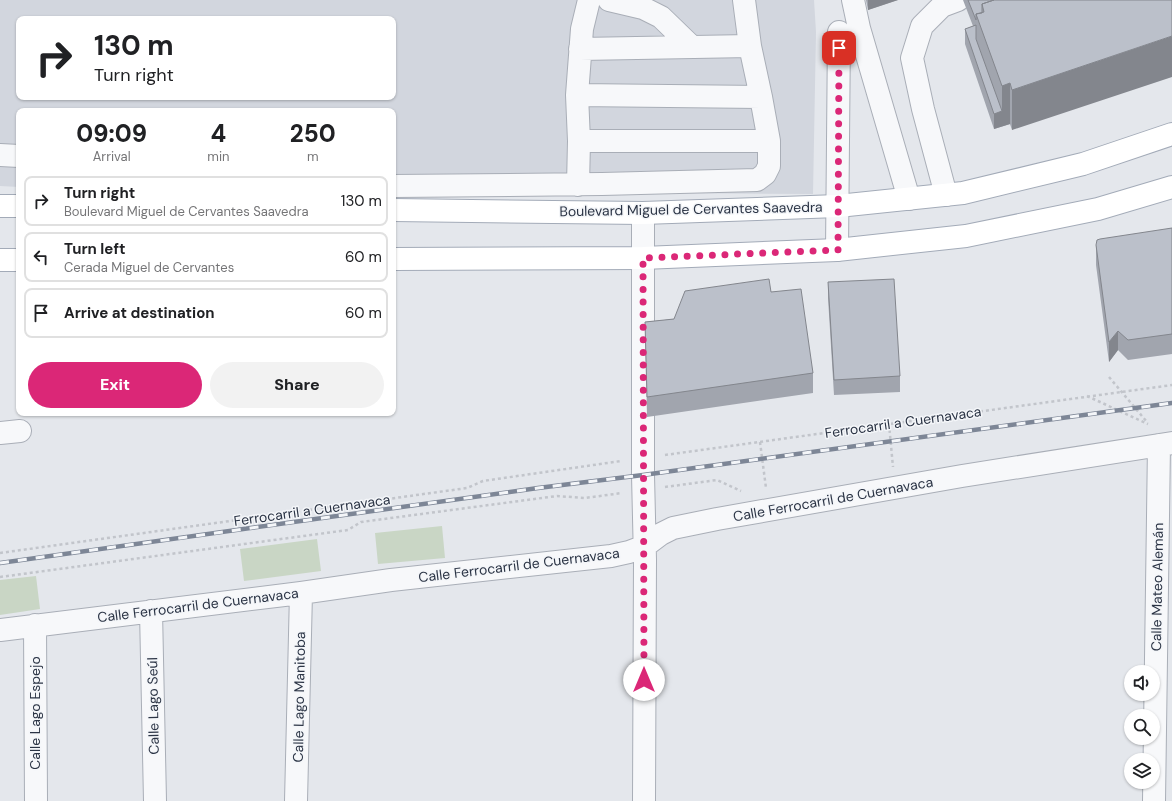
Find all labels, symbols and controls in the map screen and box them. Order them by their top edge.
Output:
text: 130 m [94,27,174,64]
pin [822,31,856,65]
icon: right [28,32,80,84]
icon: arrive [828,37,850,59]
text: Turn right [94,63,174,87]
text: 09:09 [76,118,147,149]
text: 4 [211,118,226,149]
text: 250 [290,118,336,149]
text: Arrival [93,148,131,165]
text: min [207,148,230,165]
text: m [307,148,319,165]
text: Turn right [64,183,135,203]
icon: right [30,190,52,212]
text: 130 m [341,191,382,211]
street label: Boulevard Miguel de Cervantes Saavedra [559,198,823,220]
text: Boulevard Miguel de Cervantes Saavedra [64,203,309,220]
text: Turn left [64,239,125,259]
icon: left [30,246,52,268]
text: 60 m [345,247,382,267]
text: Cerada Miguel de Cervantes [64,259,234,276]
icon: arrive [30,302,52,324]
text: Arrive at destination [64,303,215,323]
text: 60 m [345,303,382,323]
button: Exit [28,362,202,408]
button: Share [210,362,384,408]
street label: Ferrocarril a Cuernavaca [824,402,982,442]
street label: Calle Ferrocarril de Cuernavaca [732,473,934,525]
street label: Ferrocarril a Cuernavaca [233,490,391,530]
street label: Calle Mateo Alemán [1147,523,1167,651]
street label: Calle Ferrocarril de Cuernavaca [417,544,621,586]
street label: Calle Ferrocarril de Cuernavaca [96,584,300,626]
street label: Calle Lago Manitoba [289,631,309,763]
street label: Calle Lago Espejo [26,656,44,770]
street label: Calle Lago Seúl [143,657,163,755]
position arrow [623,659,665,701]
map controls [1124,665,1160,789]
button: sound [1124,665,1160,701]
button: search [1124,709,1160,745]
button: layers [1124,753,1160,789]

